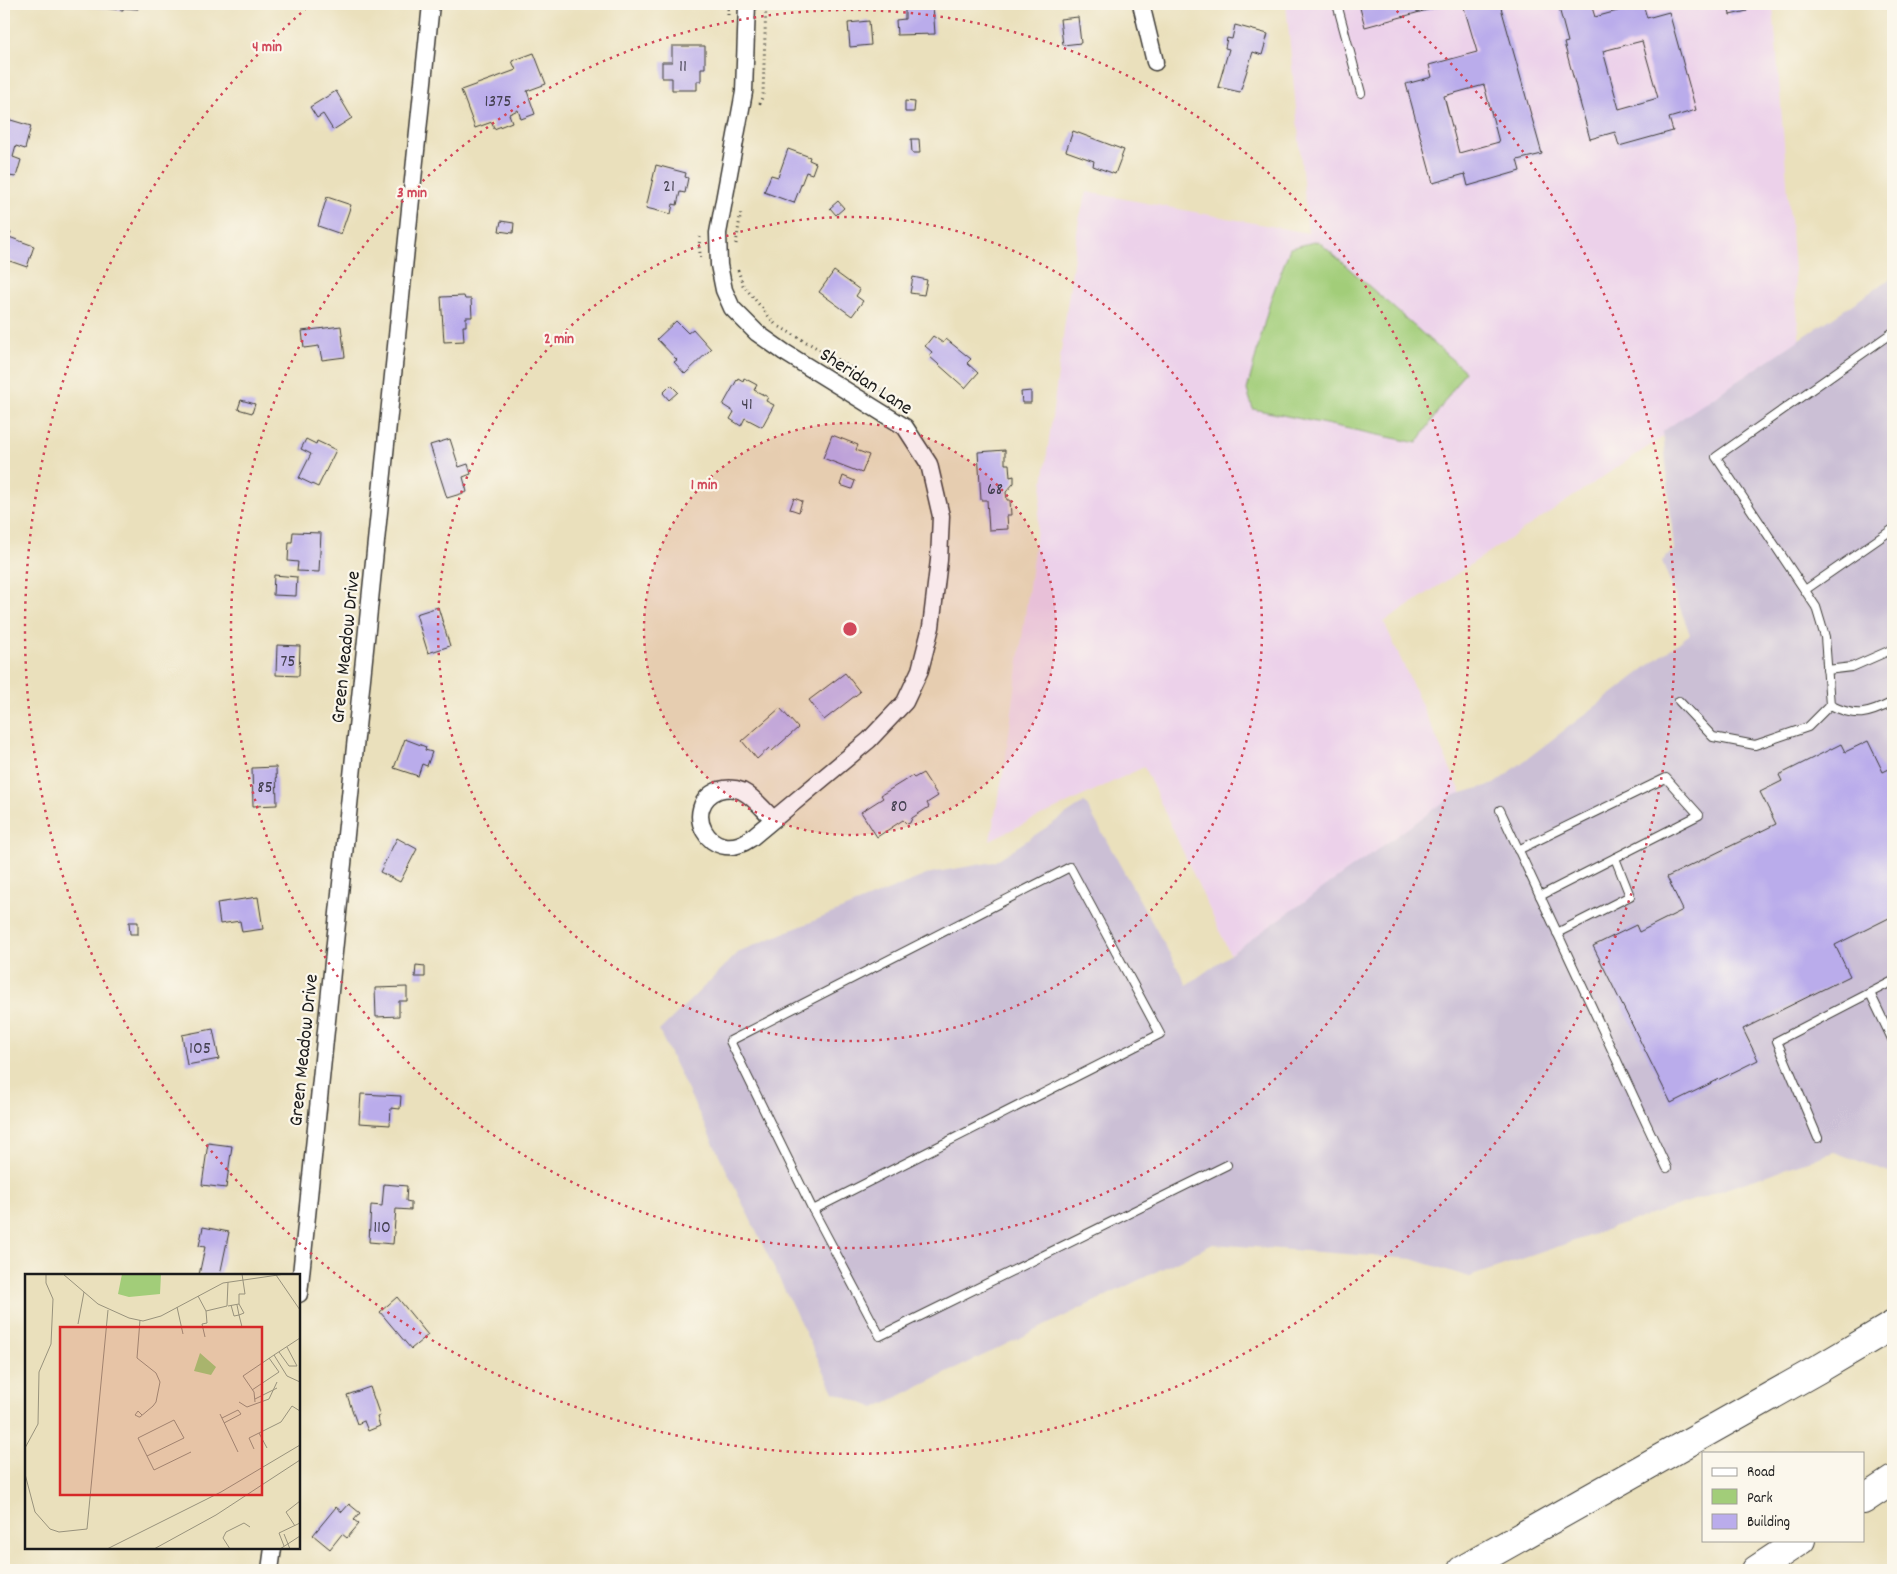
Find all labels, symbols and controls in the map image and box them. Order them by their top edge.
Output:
text: 4 min [252,37,282,59]
house number: 11 [679,55,687,80]
house number: 1375 [484,90,512,115]
house number: 21 [663,175,675,200]
text: 3 min [397,183,427,205]
text: 2 min [544,329,574,351]
street label: Sheridan Lane [813,342,918,423]
house number: 41 [741,393,753,418]
text: 1 min [691,475,717,497]
house number: 68 [987,478,1003,503]
street label: Green Meadow Drive [325,570,369,725]
centre of rings [841,620,859,638]
house number: 75 [280,650,296,675]
house number: 85 [257,776,273,801]
house number: 80 [890,795,908,820]
street label: Green Meadow Drive [283,973,327,1128]
house number: 105 [189,1037,211,1062]
house number: 110 [373,1216,391,1241]
inset map [25,1274,300,1549]
legend [1702,1452,1864,1542]
text: Road [1747,1462,1775,1484]
text: Park [1747,1488,1773,1510]
text: Building [1747,1512,1790,1534]

